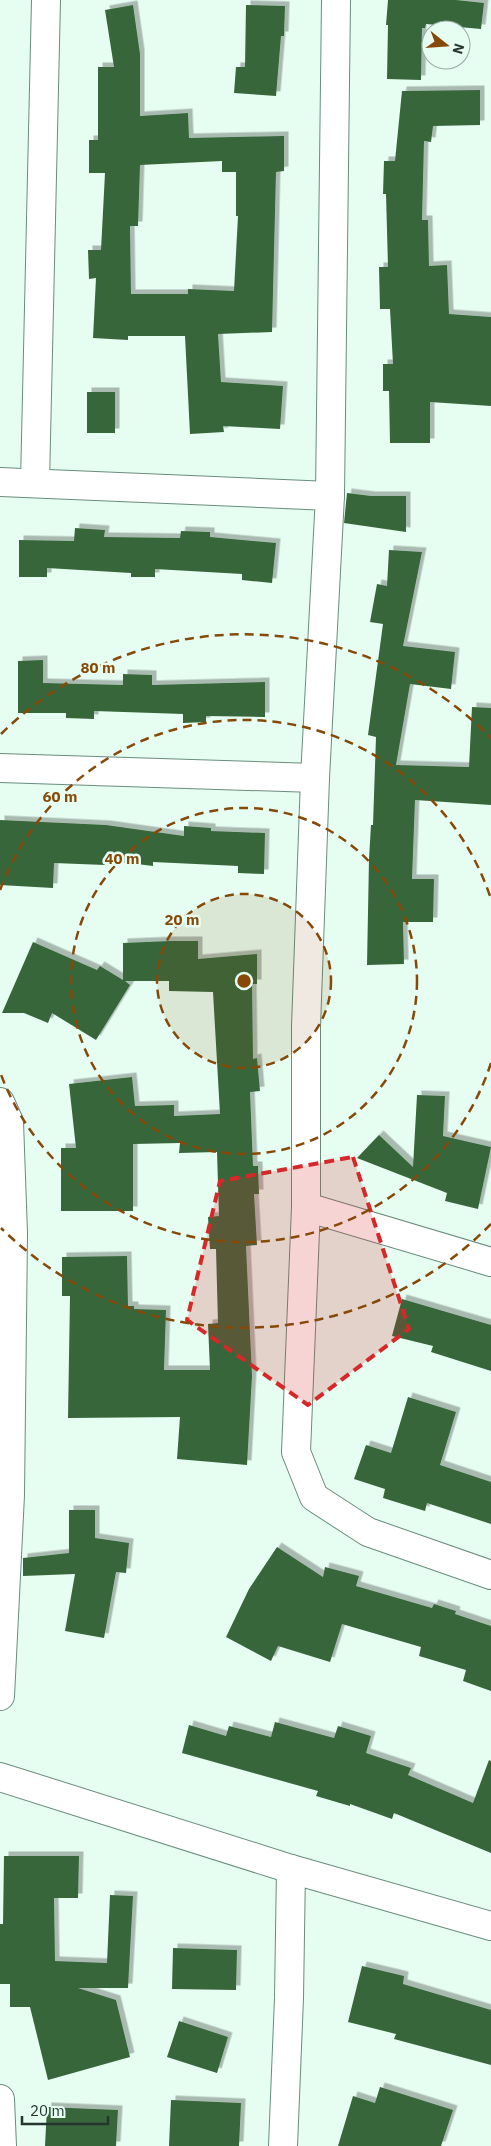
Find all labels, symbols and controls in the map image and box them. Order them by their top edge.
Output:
north arrow [421,20,471,70]
text: N [448,41,469,56]
text: 80 m [81,658,115,677]
text: 60 m [43,787,77,806]
text: 40 m [105,849,139,868]
text: 20 m [165,910,199,929]
centre of rings [235,972,253,990]
scale bar [22,2094,109,2126]
text: 20 m [30,2101,65,2120]

